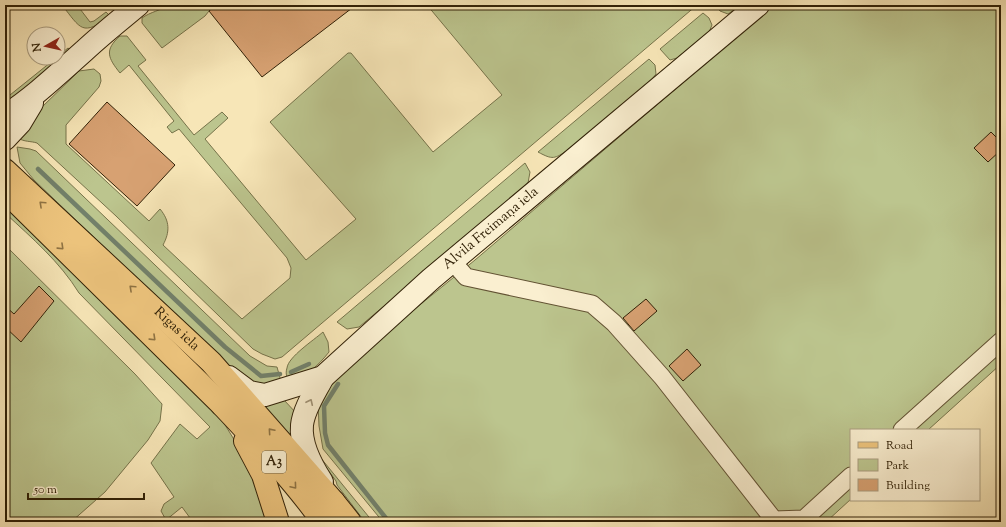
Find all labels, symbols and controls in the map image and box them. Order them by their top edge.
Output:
north arrow [26,26,66,66]
text: N [29,42,46,54]
street label: Alvila Freimaņa iela [439,182,544,275]
one-way arrow [39,201,47,209]
one-way arrow [56,242,64,250]
one-way arrow [129,286,136,293]
street label: Rīgas iela [149,303,204,356]
one-way arrow [148,333,156,341]
one-way arrow [305,399,313,407]
one-way arrow [269,428,276,435]
legend [850,429,980,501]
text: Road [886,437,913,455]
road number: A3 [262,451,286,473]
text: Park [886,457,909,475]
scale bar [28,475,144,501]
text: Building [886,477,930,495]
text: 50 m [33,481,57,499]
one-way arrow [290,481,297,488]

